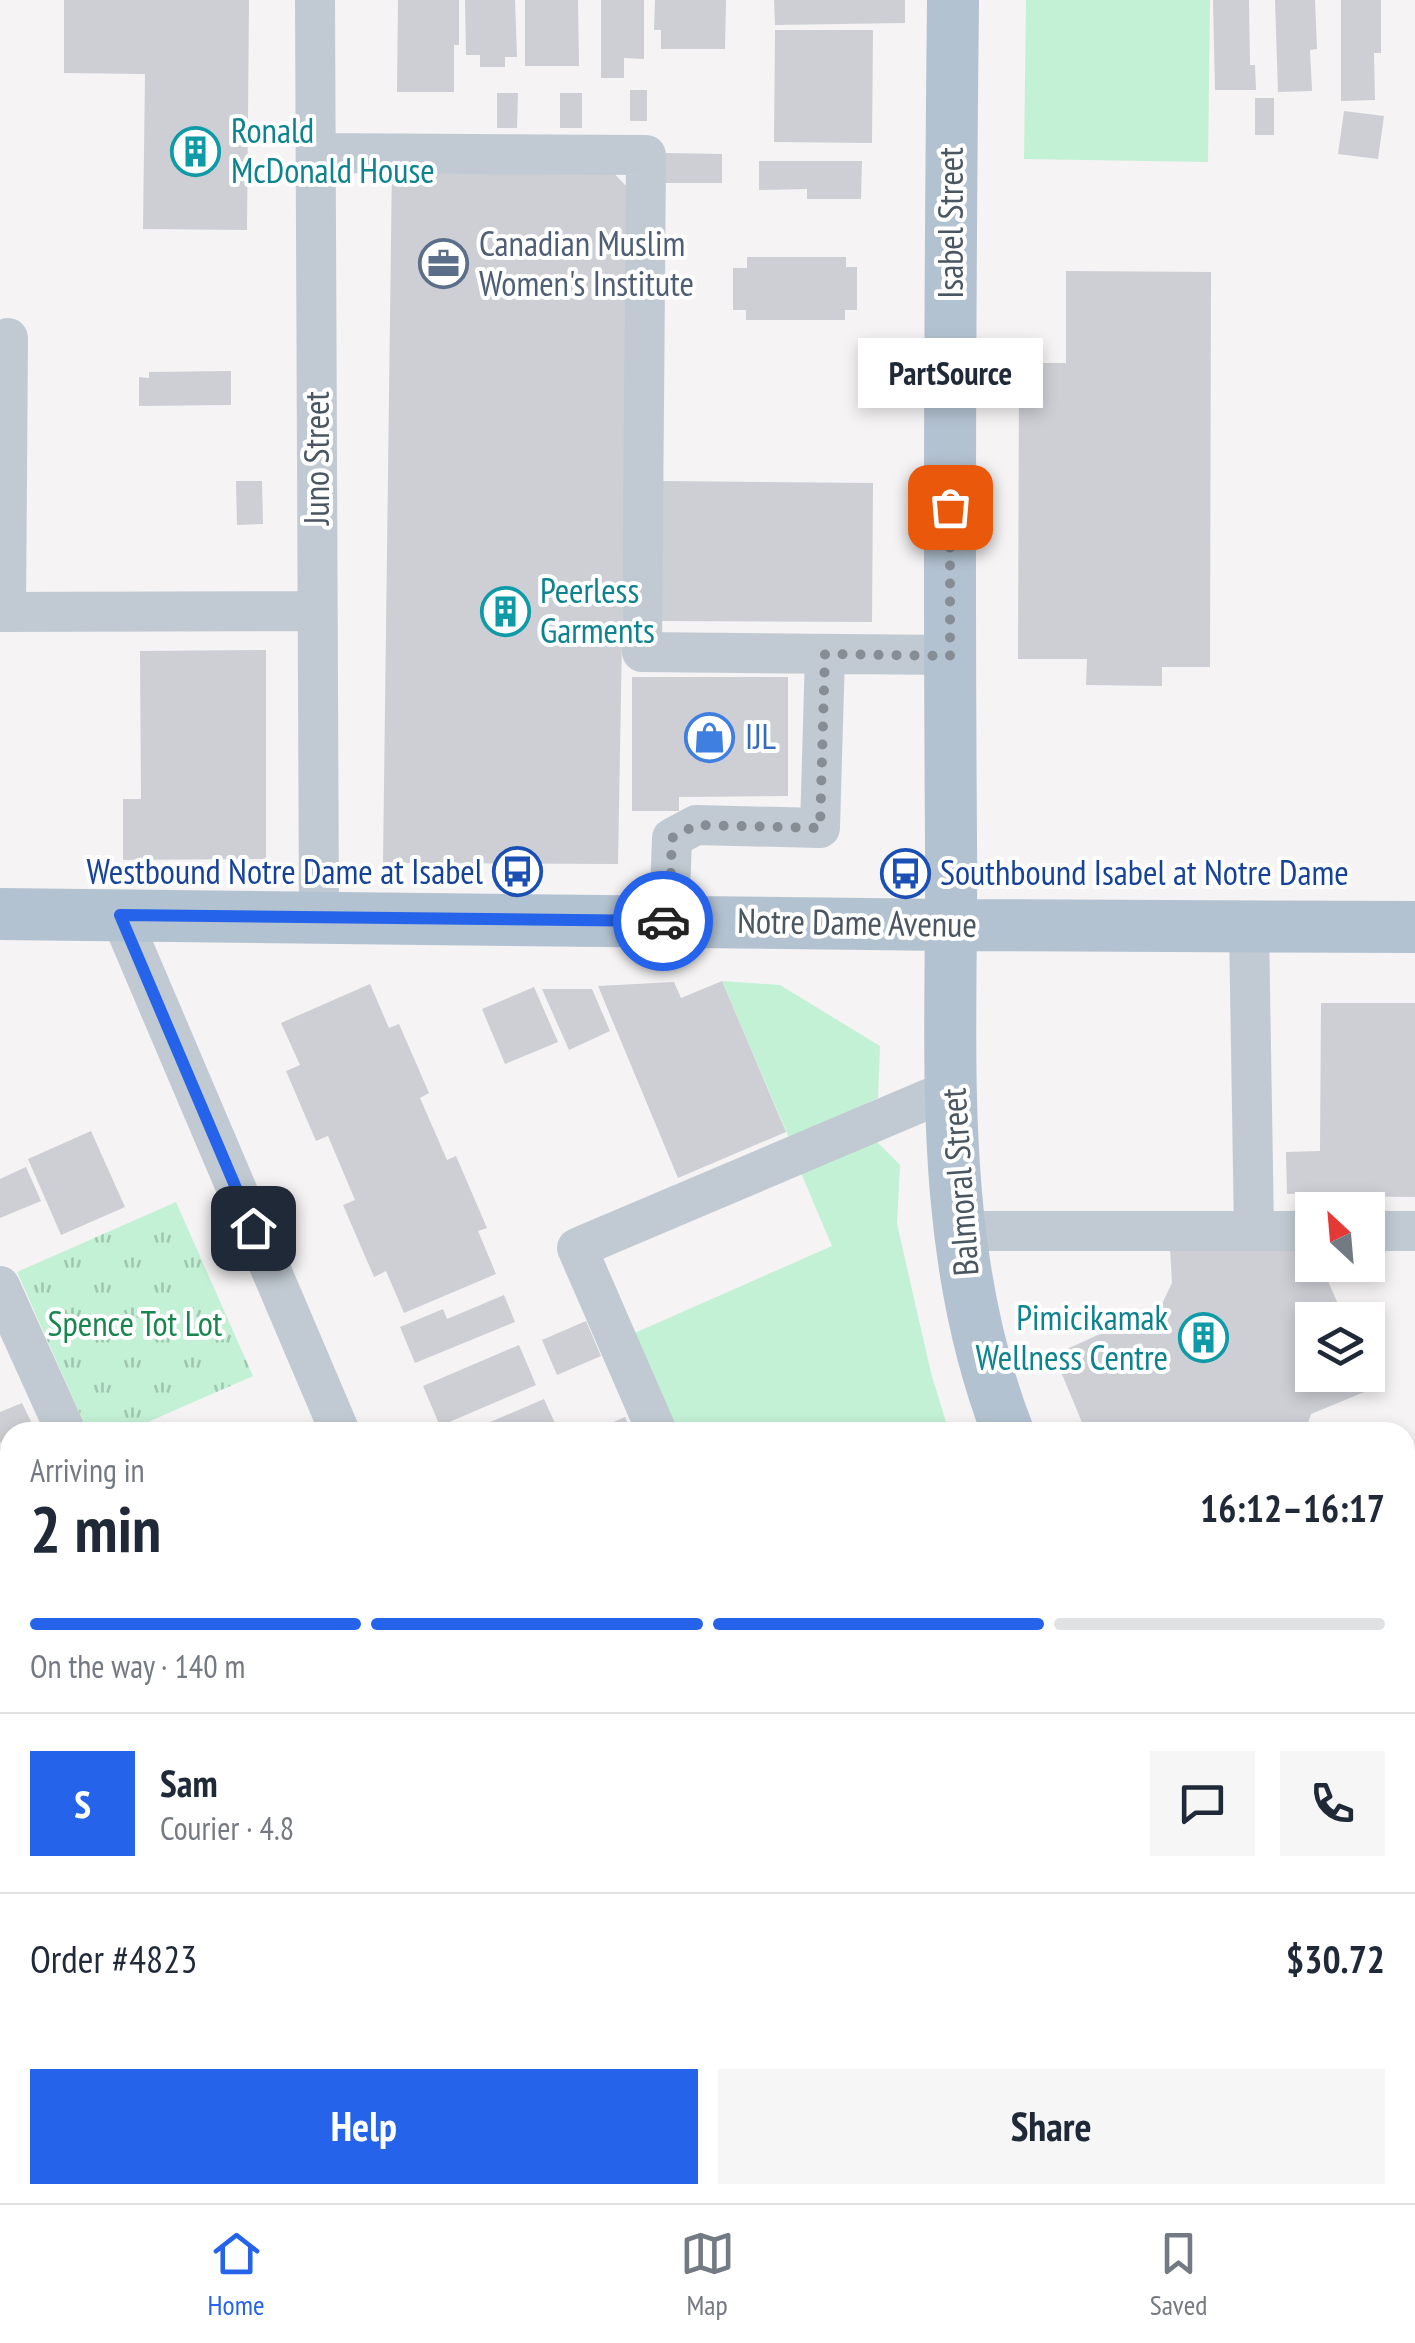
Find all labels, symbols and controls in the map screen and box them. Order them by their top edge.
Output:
place label: Ronald McDonald House [231,107,435,193]
building icon: Ronald McDonald House [170,125,222,177]
street label: Isabel Street [927,147,973,299]
place label: Canadian Muslim Women's Institute [479,220,694,306]
office icon: Canadian Muslim Women's Institute [418,238,470,290]
callout: PartSource [858,337,1042,407]
text: PartSource [889,352,1012,394]
street label: Juno Street [293,391,339,526]
pin [908,465,993,550]
icon: bag [923,480,978,535]
place label: Peerless Garments [540,567,655,653]
building icon: Peerless Garments [479,585,531,637]
shop icon: IJL [684,711,736,763]
place label: IJL [745,713,777,759]
bus stop icon: Westbound Notre Dame at Isabel [492,846,544,898]
bus stop icon: Southbound Isabel at Notre Dame [879,847,931,899]
place label: Westbound Notre Dame at Isabel [86,848,483,894]
place label: Southbound Isabel at Notre Dame [940,849,1349,895]
courier [613,871,713,971]
icon: car [636,894,691,949]
street label: Notre Dame Avenue [737,897,977,947]
street label: Balmoral Street [929,1086,989,1278]
pin [211,1186,296,1271]
north arrow [1295,1192,1385,1282]
map controls [1295,1192,1385,1392]
icon: home [226,1201,281,1256]
place label: Pimicikamak Wellness Centre [976,1294,1168,1380]
park label: Spence Tot Lot [48,1300,223,1346]
button: layers [1295,1302,1385,1392]
building icon: Pimicikamak Wellness Centre [1177,1312,1229,1364]
text: Arriving in [30,1449,145,1491]
text: 16:12–16:17 [1200,1483,1385,1532]
text: 2 min [30,1486,161,1570]
text: On the way · 140 m [30,1645,245,1687]
button: chat [1150,1751,1255,1856]
button: phone [1280,1751,1385,1856]
text: Sam [160,1758,218,1807]
text: S [74,1779,91,1828]
text: Courier · 4.8 [160,1807,294,1849]
text: Order #4823 [30,1934,197,1983]
text: $30.72 [1286,1934,1385,1983]
button: Help [30,2069,698,2184]
button: Share [718,2069,1385,2184]
tab: Home [208,2226,264,2323]
tab: Map [680,2226,735,2323]
tab: Saved [1150,2226,1207,2323]

